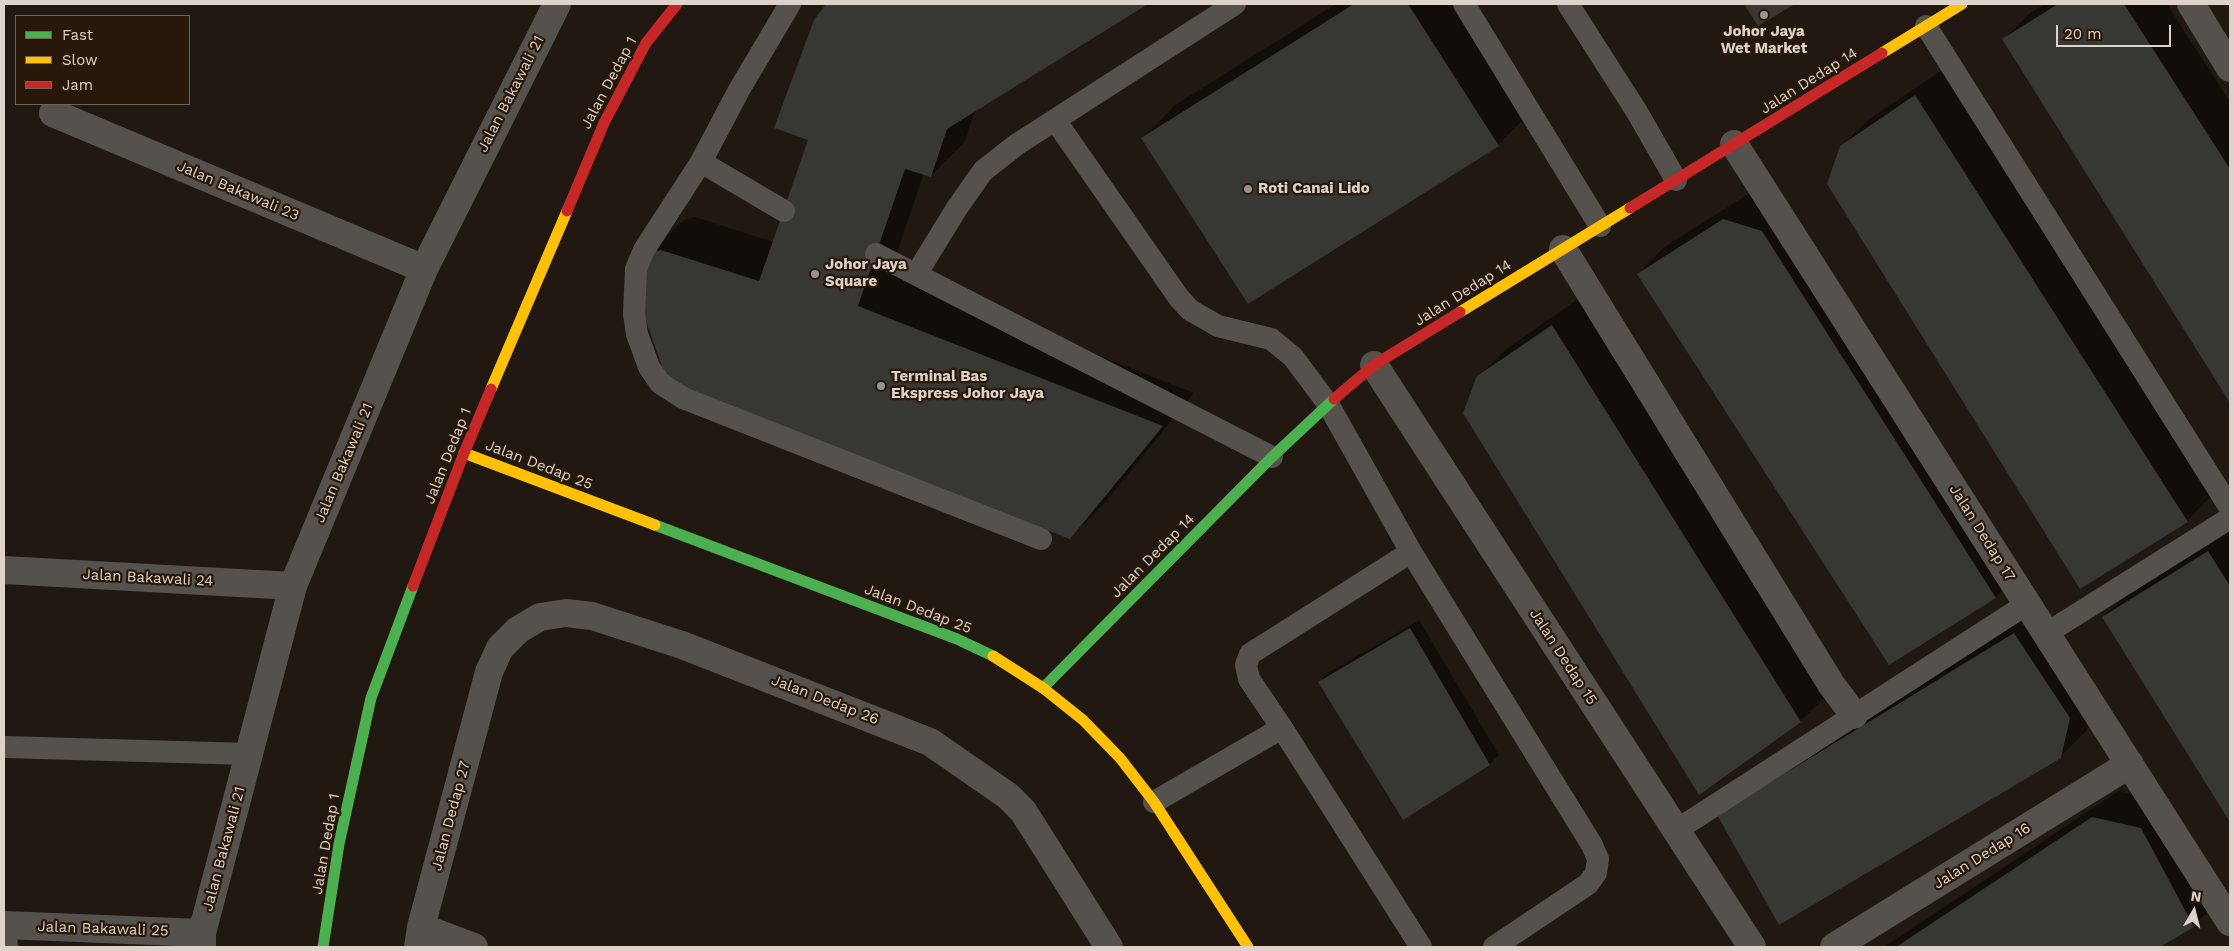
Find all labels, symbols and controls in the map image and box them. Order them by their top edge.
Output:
marker: Johor Jaya Wet Market [1758,9,1770,21]
legend [15,15,190,105]
scale bar [2059,15,2174,47]
place label: Johor Jaya Wet Market [1721,23,1807,58]
text: 20 m [2064,25,2102,43]
text: Fast [62,26,93,44]
street label: Jalan Bakawali 21 [474,33,548,155]
street label: Jalan Dedap 1 [577,34,641,132]
street label: Jalan Dedap 14 [1757,44,1861,118]
text: Slow [62,51,98,69]
text: Jam [62,76,93,94]
street label: Jalan Bakawali 23 [174,157,302,225]
place label: Roti Canai Lido [1258,180,1370,198]
marker: Roti Canai Lido [1242,183,1254,195]
place label: Johor Jaya Square [825,256,907,291]
street label: Jalan Dedap 14 [1411,256,1515,330]
marker: Johor Jaya Square [809,268,821,280]
place label: Terminal Bas Ekspress Johor Jaya [891,368,1044,403]
marker: Terminal Bas Ekspress Johor Jaya [875,380,887,392]
street label: Jalan Bakawali 21 [311,400,377,526]
street label: Jalan Dedap 1 [421,405,475,507]
street label: Jalan Dedap 25 [483,436,595,494]
street label: Jalan Dedap 17 [1945,481,2019,585]
street label: Jalan Dedap 14 [1107,510,1199,602]
street label: Jalan Bakawali 24 [82,566,214,590]
street label: Jalan Dedap 25 [862,580,974,638]
street label: Jalan Dedap 15 [1525,606,1601,708]
street label: Jalan Dedap 26 [769,671,881,729]
street label: Jalan Dedap 27 [428,759,474,873]
street label: Jalan Bakawali 21 [199,785,249,913]
street label: Jalan Dedap 1 [308,792,344,896]
street label: Jalan Dedap 16 [1930,819,2034,893]
north arrow [2169,886,2219,936]
text: N [2190,888,2202,905]
street label: Jalan Bakawali 25 [37,918,169,940]

